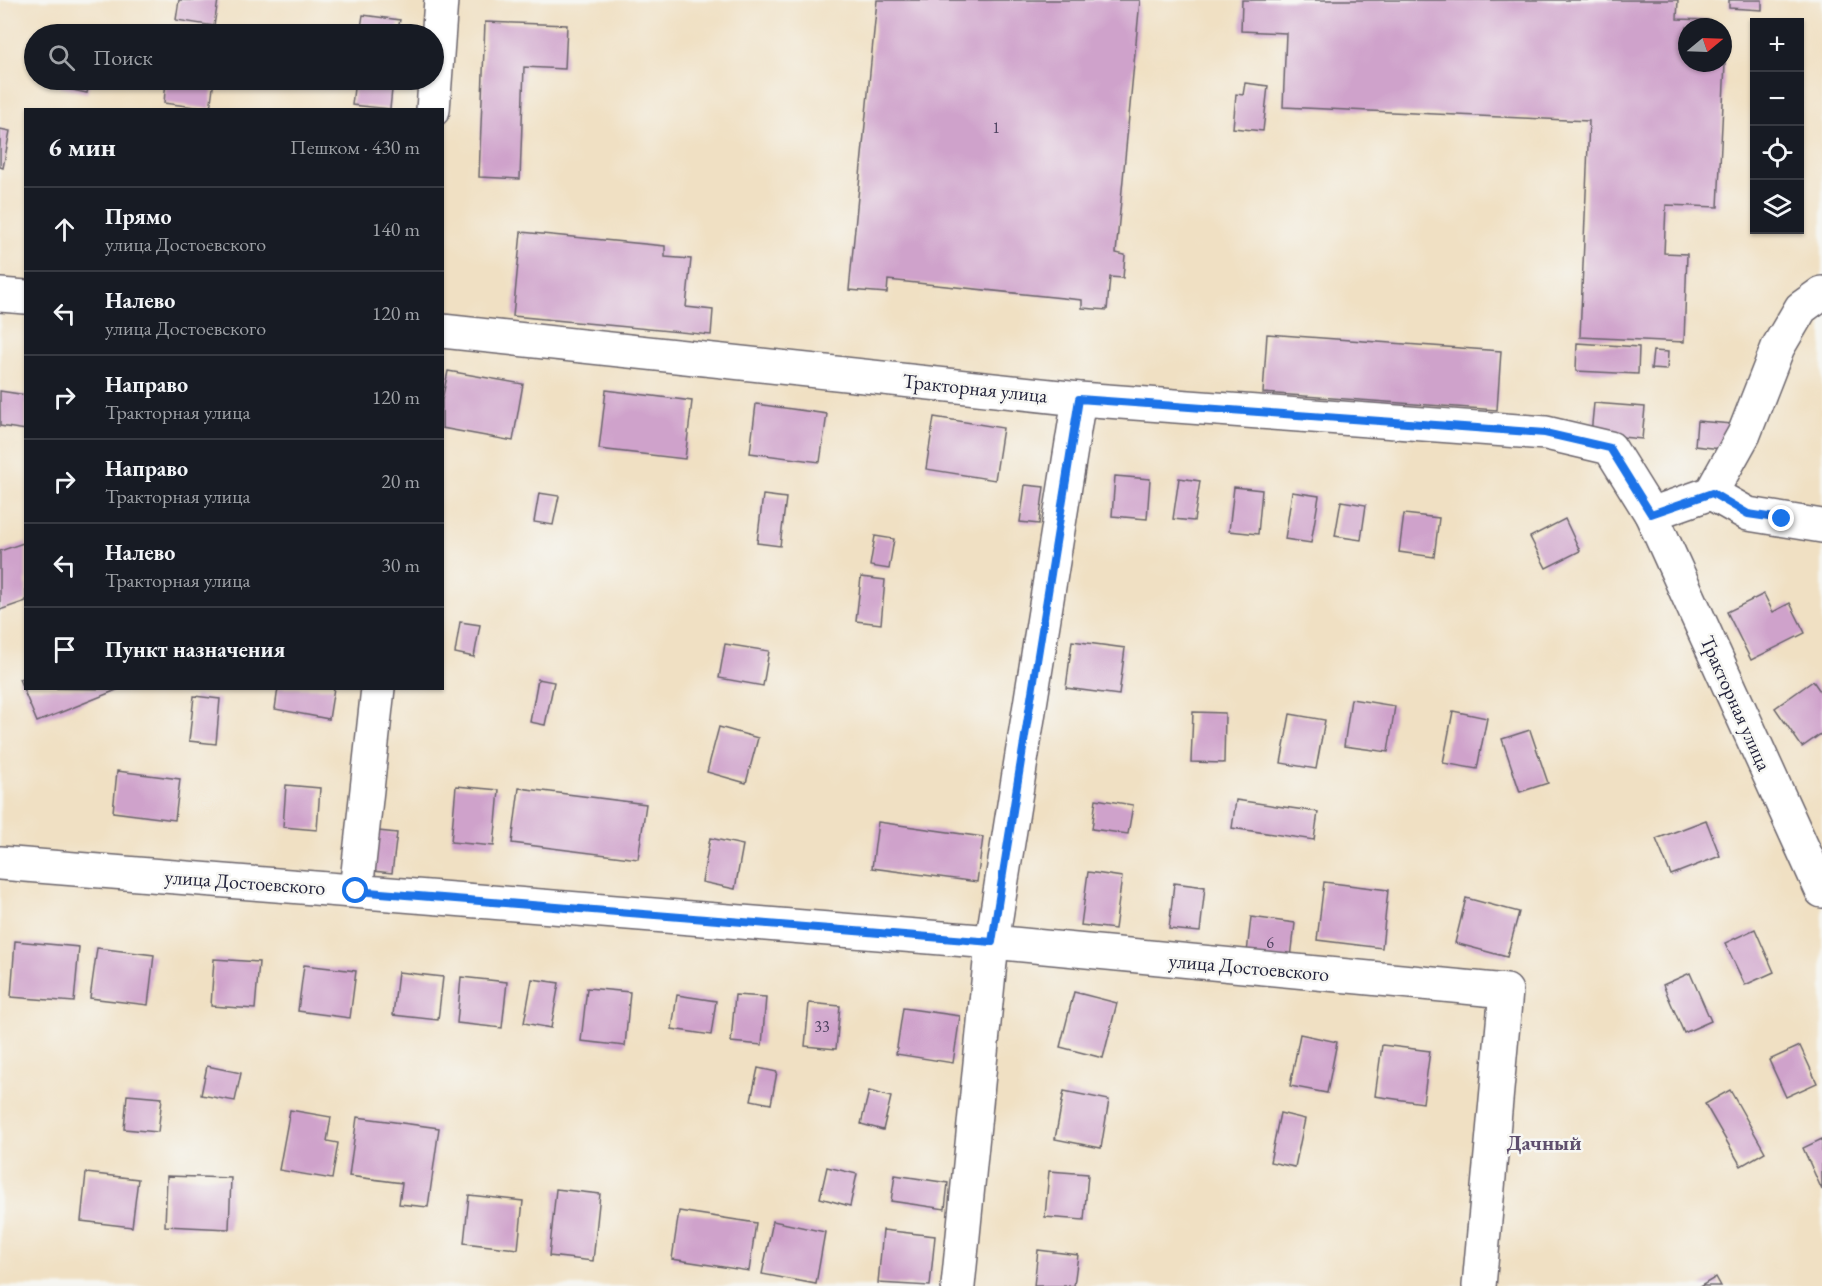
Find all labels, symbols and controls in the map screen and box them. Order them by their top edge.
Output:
north arrow [1678,18,1732,72]
map controls [1750,18,1804,234]
button: + [1750,18,1804,72]
search box [24,24,444,90]
icon: search [45,41,78,74]
text: Поиск [93,43,153,72]
button: − [1750,72,1804,126]
house number: 1 [992,117,1000,138]
button: locate [1750,126,1804,180]
text: 6 мин [48,130,116,164]
text: Пешком · 430 m [290,134,420,160]
button: layers [1750,180,1804,234]
text: Прямо [105,202,172,231]
icon: ahead [48,213,81,246]
text: 140 m [372,216,420,242]
text: улица Достоевского [105,231,266,257]
text: Налево [105,286,175,315]
icon: left [48,297,81,330]
text: 120 m [372,300,420,326]
text: улица Достоевского [105,315,266,341]
street label: Тракторная улица [901,367,1049,409]
text: Направо [105,370,188,399]
icon: right [48,381,81,414]
text: 120 m [372,384,420,410]
text: Тракторная улица [105,399,250,425]
text: Направо [105,454,188,483]
icon: right [48,465,81,498]
text: 20 m [381,468,420,494]
text: Тракторная улица [105,483,250,509]
route end [1768,505,1794,531]
text: Налево [105,538,175,567]
icon: left [48,549,81,582]
text: 30 m [381,552,420,578]
text: Тракторная улица [105,567,250,593]
street label: Тракторная улица [1695,631,1777,775]
icon: arrive [48,633,81,666]
text: Пункт назначения [105,635,285,664]
street label: улица Достоевского [164,863,326,901]
route start [342,877,368,903]
house number: 6 [1266,932,1274,953]
street label: улица Достоевского [1168,947,1330,987]
house number: 33 [814,1016,830,1037]
district label: Дачный [1506,1129,1582,1156]

